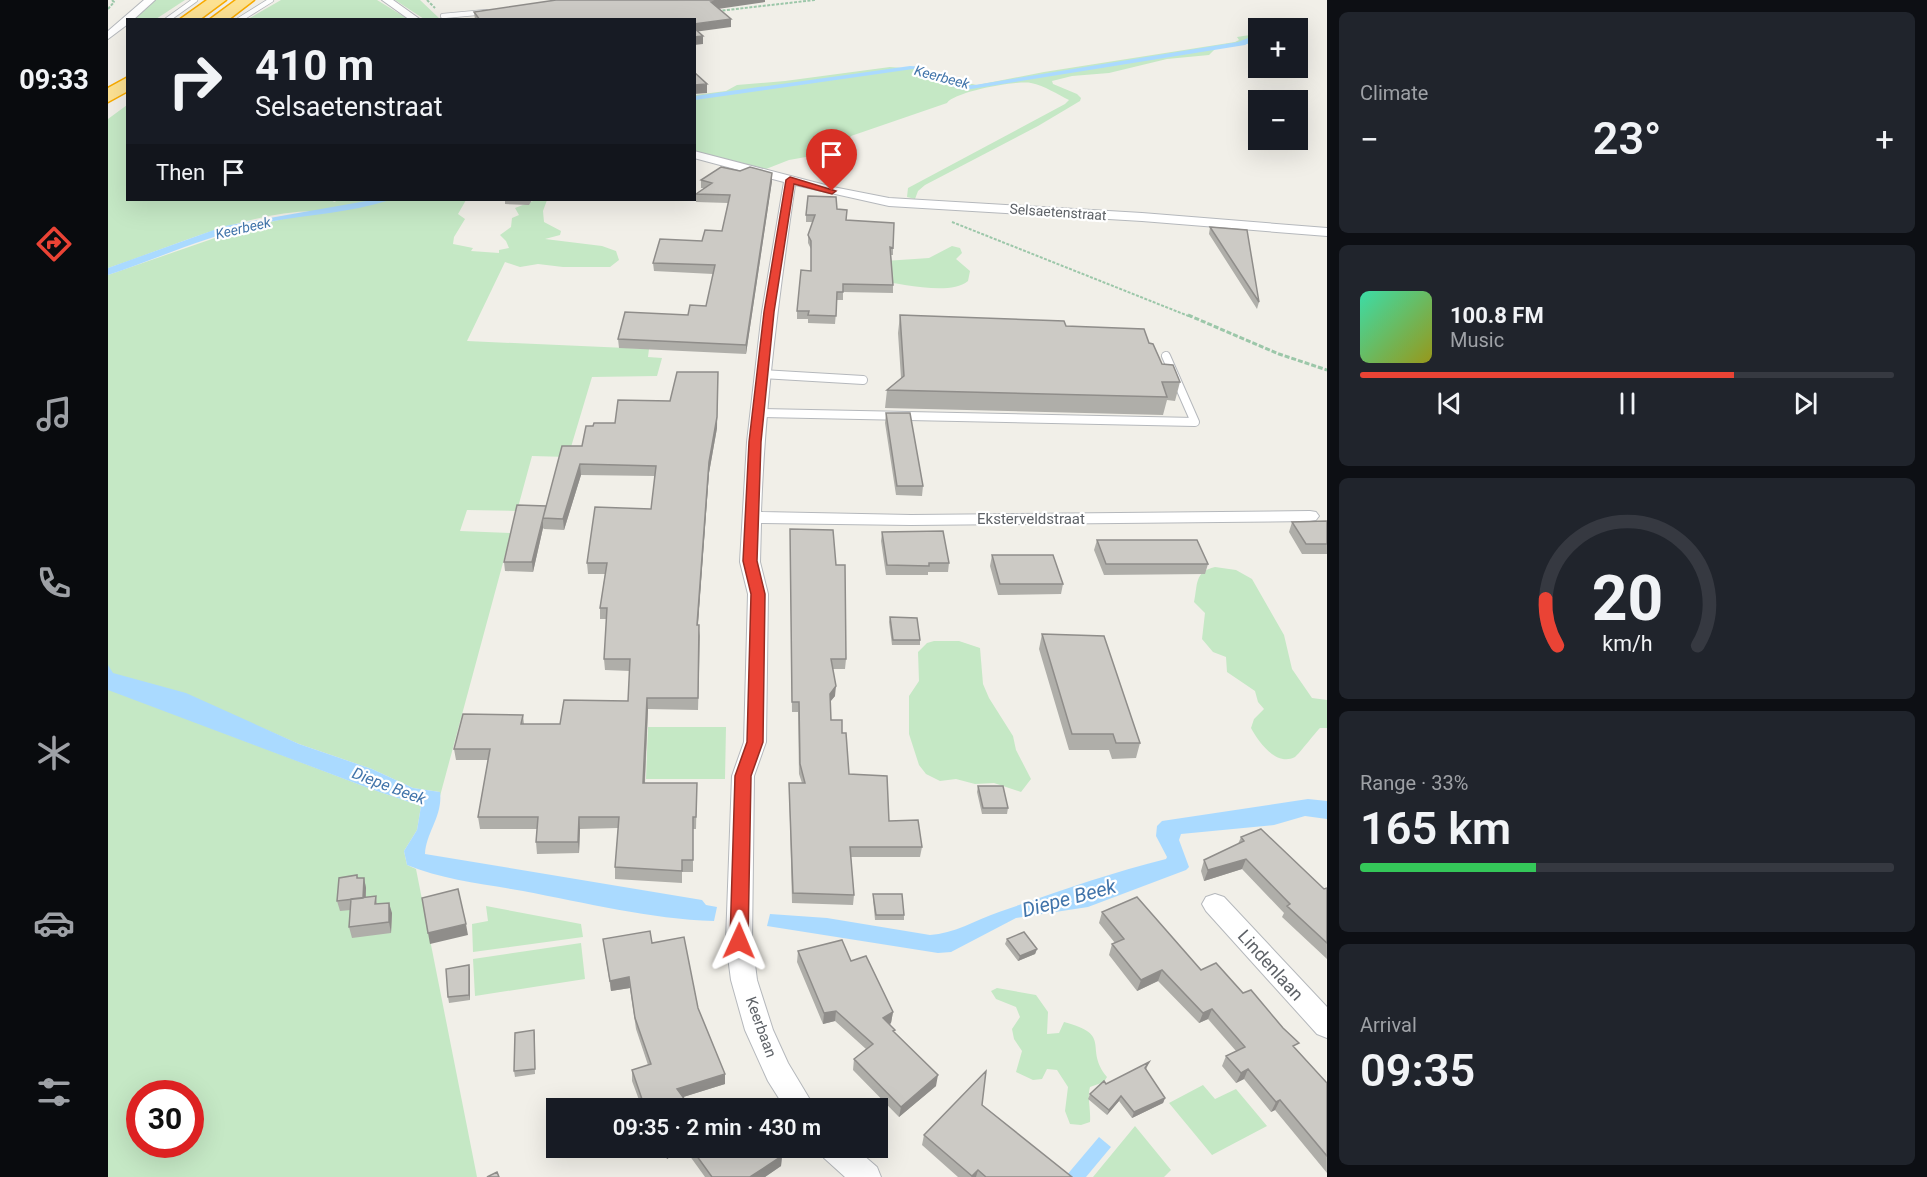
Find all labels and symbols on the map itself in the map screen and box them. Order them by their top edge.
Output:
water label: Keerbeek [913,62,972,92]
pin [806,129,857,191]
street label: Selsaetenstraat [1009,201,1107,223]
water label: Keerbeek [214,214,273,242]
street label: Eksterveldstraat [977,510,1085,528]
water label: Diepe Beek [350,763,429,809]
water label: Diepe Beek [1019,874,1120,922]
position arrow [707,909,771,973]
street label: Lindenlaan [1234,925,1308,1005]
street label: Keerbaan [742,994,780,1060]
speed limit sign: 30 [126,1080,204,1158]

